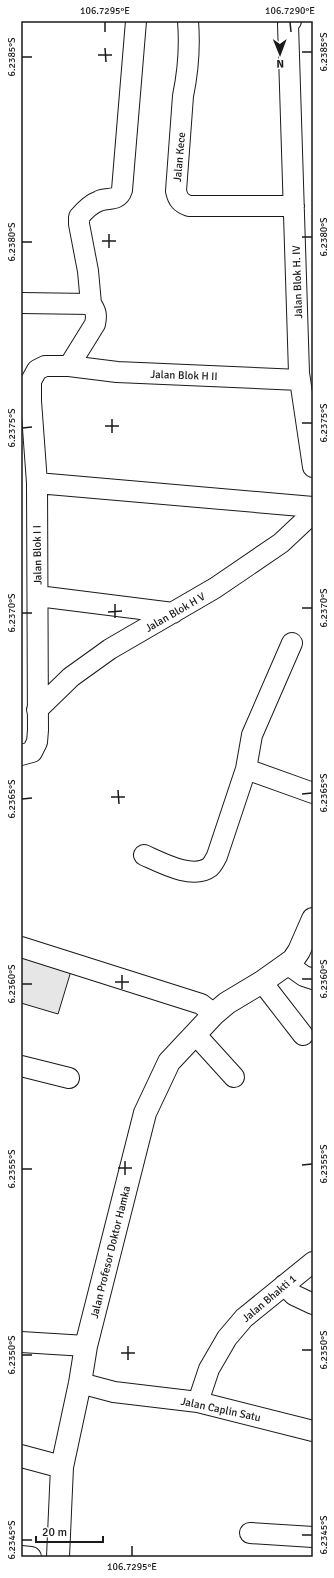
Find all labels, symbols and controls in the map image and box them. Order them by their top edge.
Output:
text: 106.7295°E [80,5,130,17]
text: 106.7290°E [265,5,315,17]
text: 6.2385°S [318,32,330,71]
north arrow [260,34,300,74]
text: 6.2385°S [6,37,18,76]
text: N [276,57,284,70]
street label: Jalan Kece [171,132,188,183]
text: 6.2380°S [318,217,330,256]
text: 6.2380°S [6,222,18,261]
street label: Jalan Blok H. IV [290,245,305,319]
street label: Jalan Blok H II [150,368,218,383]
text: 6.2375°S [318,403,330,442]
text: 6.2375°S [6,408,18,447]
street label: Jalan Blok I I [30,525,45,585]
text: 6.2370°S [318,588,330,627]
street label: Jalan Blok H V [143,590,208,635]
text: 6.2370°S [6,593,18,632]
text: 6.2365°S [318,773,330,812]
text: 6.2365°S [6,779,18,818]
text: 6.2360°S [318,959,330,998]
text: 6.2360°S [6,964,18,1003]
text: 6.2355°S [318,1144,330,1183]
text: 6.2355°S [6,1149,18,1188]
street label: Jalan Profesor Doktor Hamka [88,1184,133,1320]
street label: Jalan Bhakti 1 [240,1272,299,1325]
text: 6.2350°S [318,1330,330,1369]
text: 6.2350°S [6,1335,18,1374]
street label: Jalan Caplin Satu [180,1395,262,1424]
text: 6.2345°S [318,1515,330,1554]
scale bar [36,1518,103,1544]
text: 6.2345°S [6,1520,18,1559]
text: 20 m [42,1525,67,1540]
text: 106.7295°E [107,1561,157,1573]

